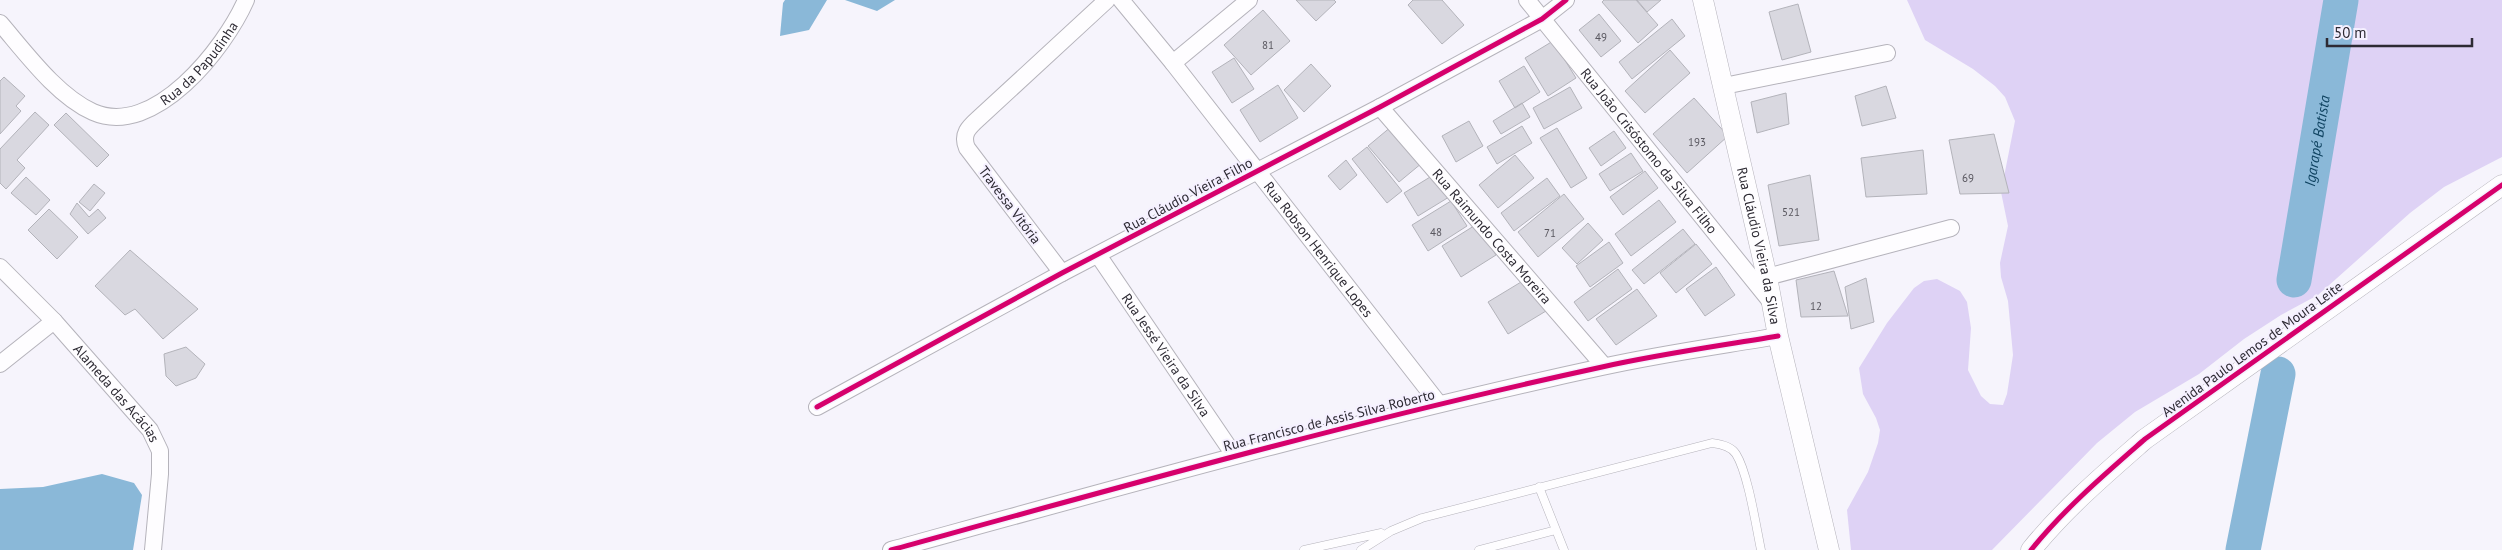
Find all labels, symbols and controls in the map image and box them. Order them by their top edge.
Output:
scale bar [2327,15,2472,47]
street label: Rua da Papudinha [157,18,242,109]
text: 50 m [2334,23,2367,42]
house number: 49 [1595,30,1607,44]
house number: 81 [1262,38,1274,52]
street label: Rua João Crisóstomo da Silva Filho [1577,64,1721,237]
water label: Igarapé Batista [2300,93,2334,188]
house number: 193 [1688,135,1706,149]
street label: Rua Cláudio Vieira Filho [1120,153,1256,237]
street label: Travessa Vitória [975,162,1045,248]
street label: Rua Raimundo Costa Moreira [1428,165,1555,308]
street label: Rua Cláudio Vieira da Silva [1733,165,1785,326]
house number: 69 [1962,171,1974,185]
street label: Rua Robson Henrique Lopes [1260,178,1377,321]
house number: 521 [1782,205,1800,219]
house number: 48 [1430,225,1442,239]
house number: 71 [1544,226,1556,240]
street label: Avenida Paulo Lemos de Moura Leite [2158,277,2346,421]
street label: Rua Jessé Vieira da Silva [1118,290,1214,420]
house number: 12 [1810,299,1822,313]
street label: Alameda das Acácias [69,340,163,445]
street label: Rua Francisco de Assis Silva Roberto [1221,385,1437,455]

